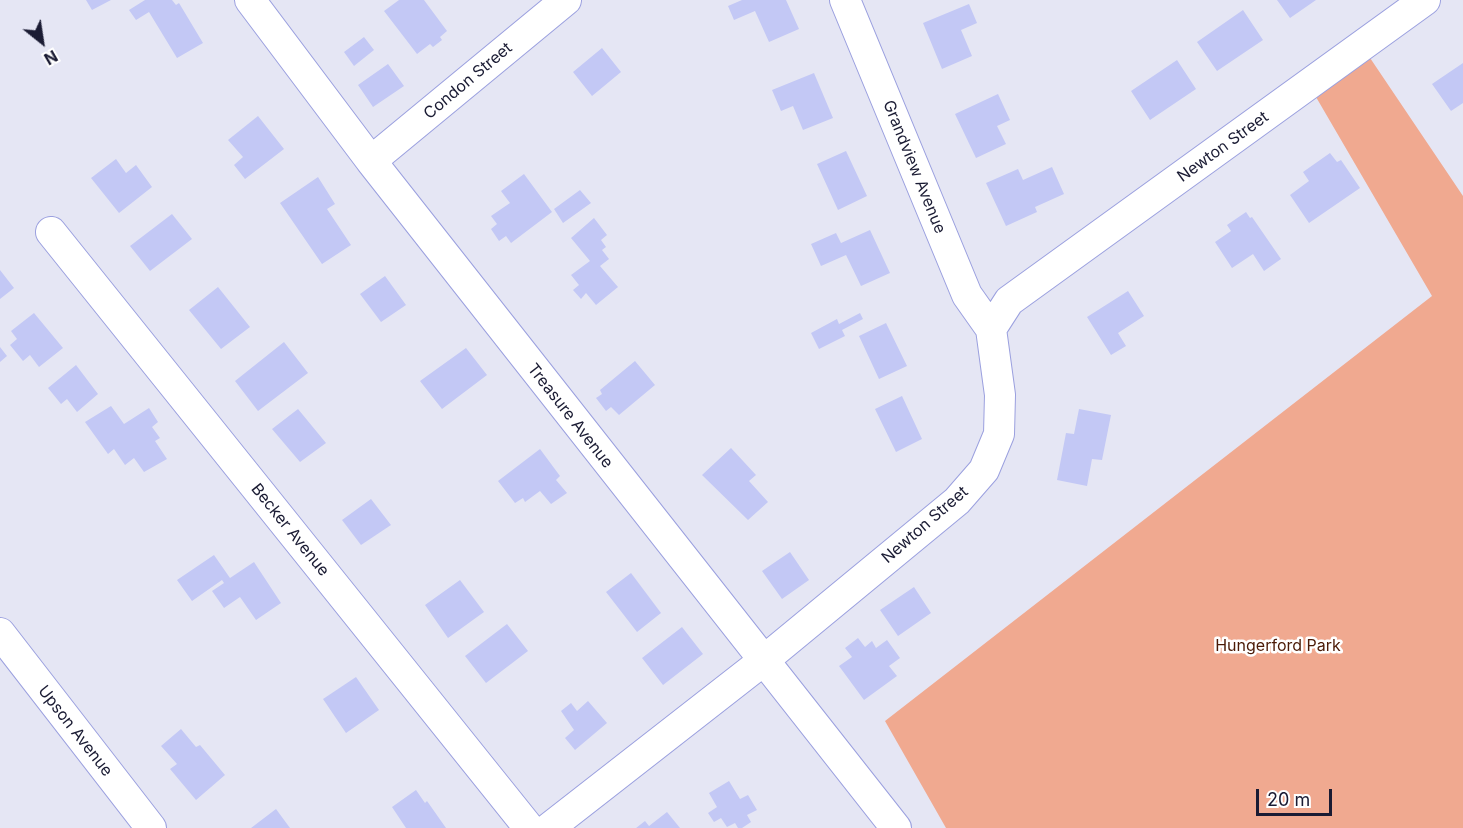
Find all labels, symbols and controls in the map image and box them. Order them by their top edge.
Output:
north arrow [12,12,72,72]
street label: Condon Street [420,39,516,123]
text: N [41,46,61,69]
street label: Grandview Avenue [879,98,949,236]
street label: Newton Street [1174,108,1272,186]
street label: Treasure Avenue [523,360,617,472]
street label: Becker Avenue [247,480,333,580]
street label: Newton Street [878,482,972,568]
park label: Hungerford Park [1215,636,1341,656]
street label: Upson Avenue [34,682,116,780]
scale bar [1259,777,1336,815]
text: 20 m [1267,789,1310,810]

